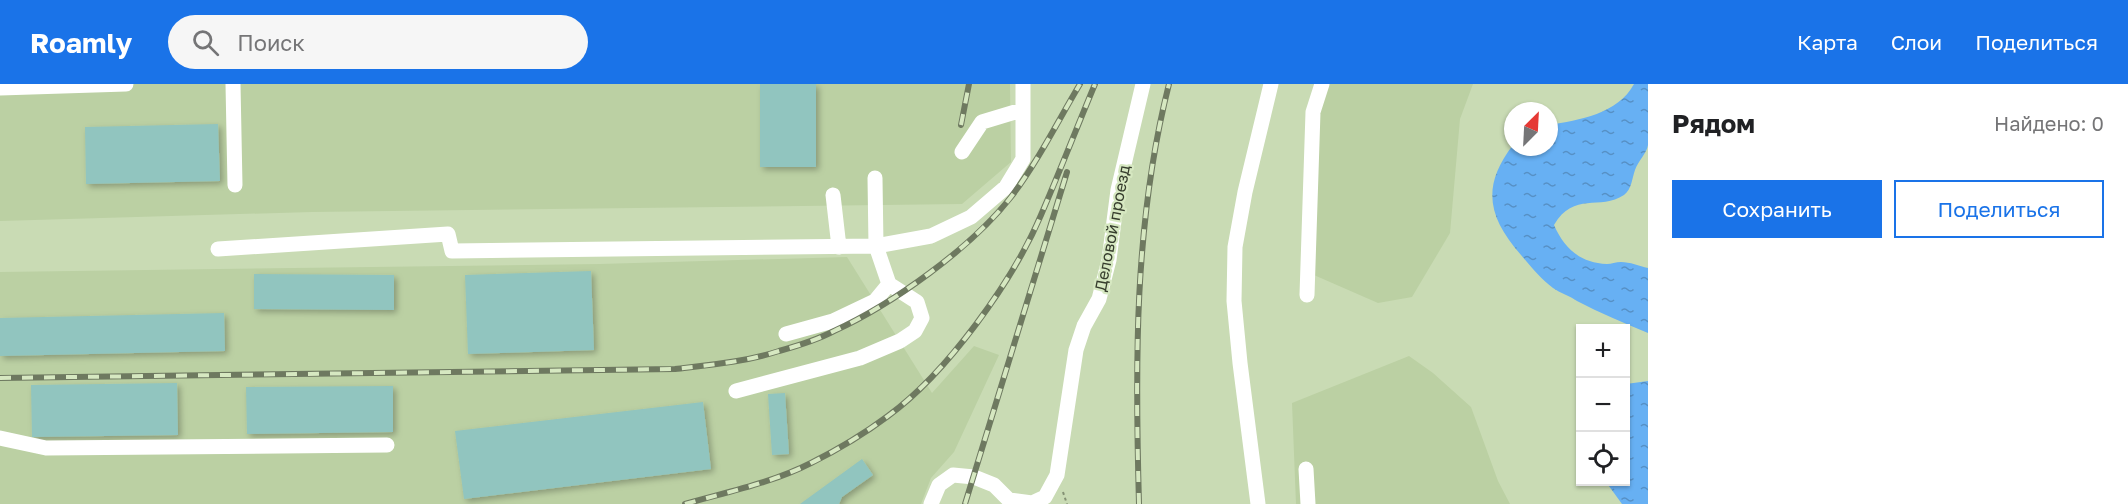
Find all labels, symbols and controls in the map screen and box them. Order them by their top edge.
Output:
search box [168,15,588,69]
text: Roamly [30,26,132,59]
icon: search [189,26,222,59]
text: Поиск [237,29,305,56]
text: Карта [1797,29,1858,55]
text: Слои [1891,29,1942,55]
text: Поделиться [1975,29,2098,55]
north arrow [1504,102,1558,156]
text: Рядом [1672,108,1755,139]
text: Найдено: 0 [1994,111,2104,135]
street label: Деловой проезд [1090,163,1134,293]
button: Сохранить [1672,180,1882,238]
button: Поделиться [1894,180,2104,238]
map controls [1576,324,1630,486]
button: + [1576,324,1630,378]
button: − [1576,378,1630,432]
button: locate [1576,432,1630,486]

